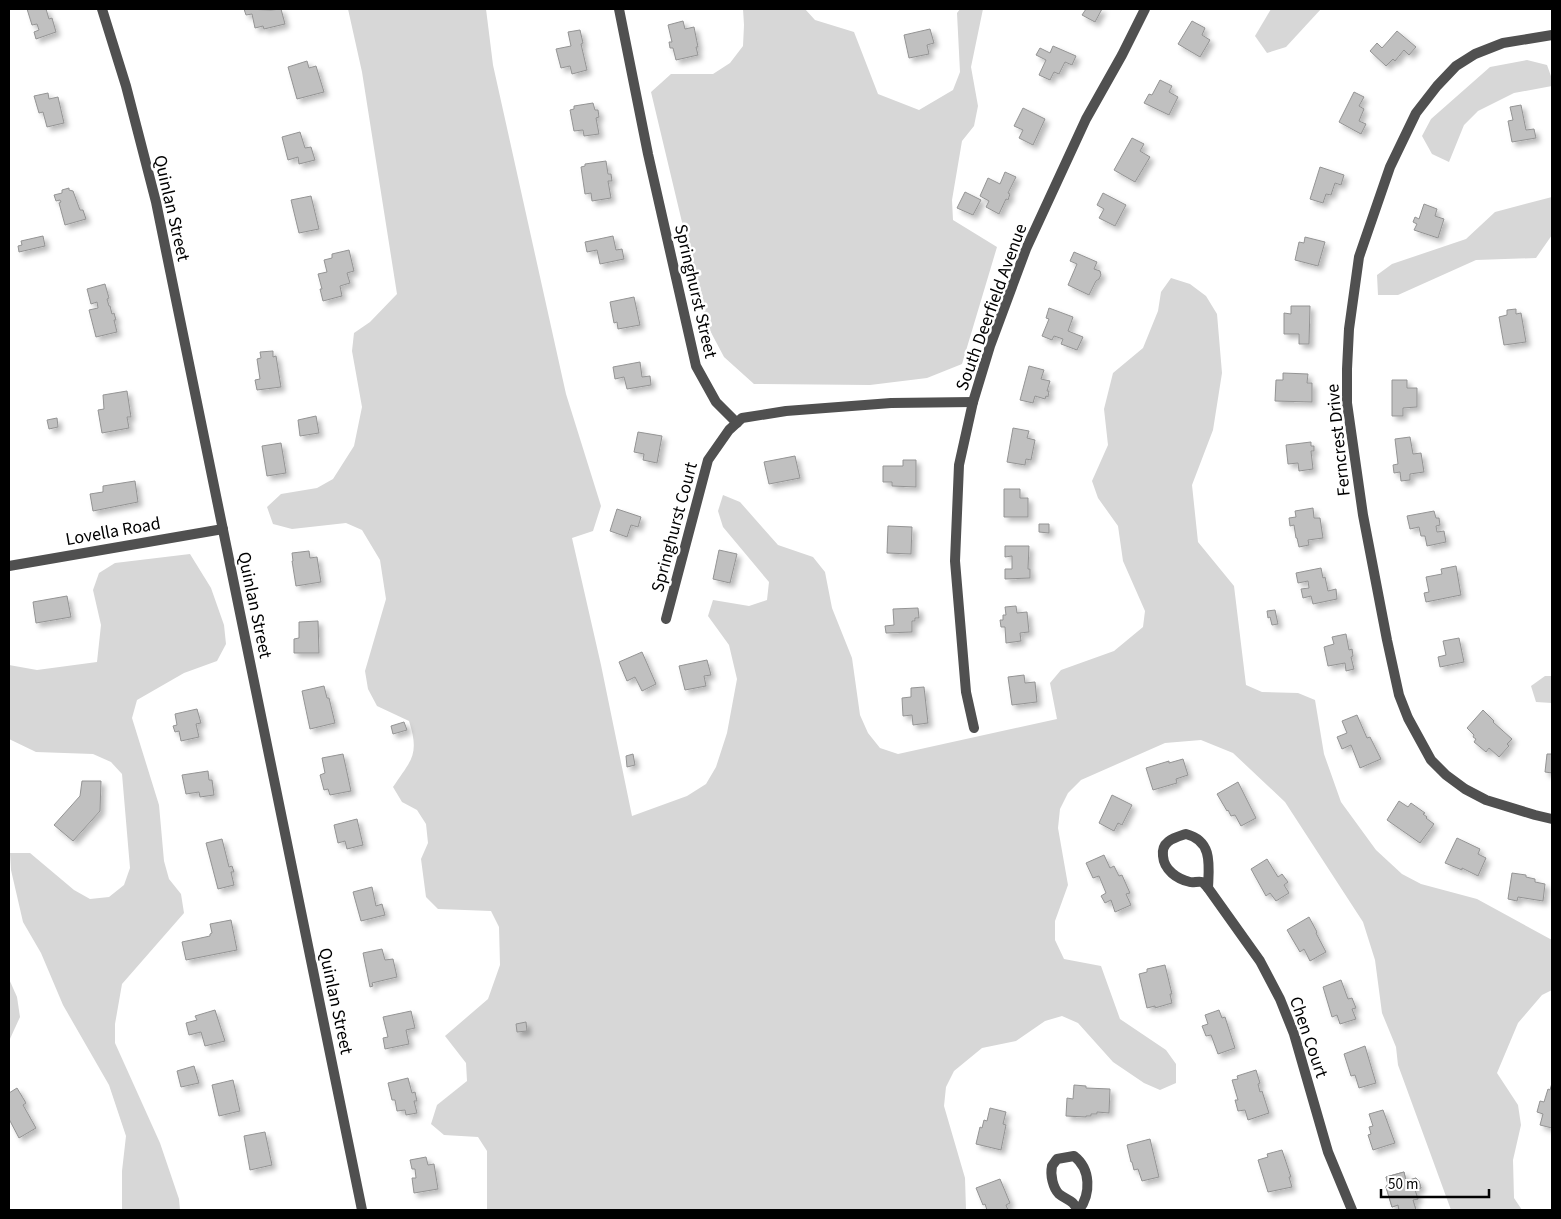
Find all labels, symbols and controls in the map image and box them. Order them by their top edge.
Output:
street label: Quinlan Street [147,153,196,264]
street label: South Deerfield Avenue [950,220,1033,394]
street label: Springhurst Street [668,222,723,361]
street label: Ferncrest Drive [1320,383,1357,497]
street label: Springhurst Court [645,459,704,595]
street label: Lovella Road [64,511,163,552]
street label: Quinlan Street [231,550,278,661]
street label: Quinlan Street [312,946,359,1057]
street label: Chen Court [1283,993,1334,1081]
scale bar [1381,1166,1488,1198]
text: 50 m [1388,1174,1418,1195]

